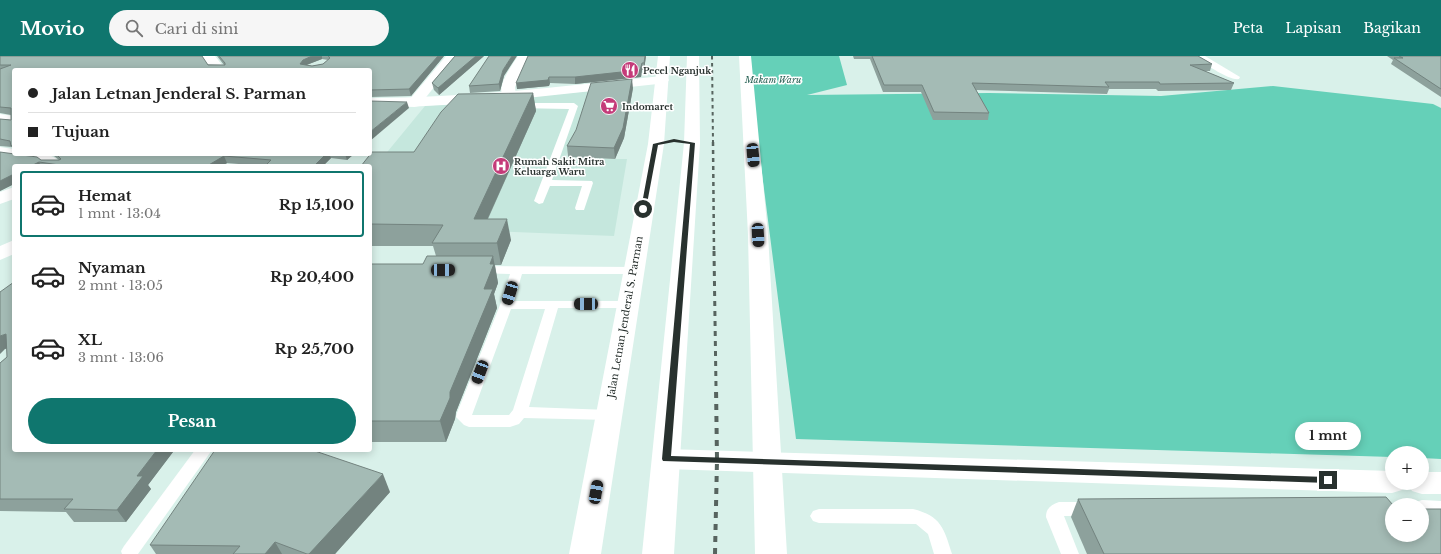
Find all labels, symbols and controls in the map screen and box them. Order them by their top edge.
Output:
search box [109,10,389,46]
text: Movio [20,17,85,40]
icon: search [123,17,145,39]
text: Cari di sini [155,19,238,38]
text: Peta [1233,19,1263,37]
text: Lapisan [1285,19,1341,37]
text: Bagikan [1363,19,1421,37]
restaurant icon: Pecel Nganjuk [620,60,640,80]
place label: Pecel Nganjuk [643,65,712,76]
park label: Makam Waru [744,74,801,85]
text: Jalan Letnan Jenderal S. Parman [52,84,306,103]
supermarket icon: Indomaret [599,96,619,116]
place label: Indomaret [622,101,673,112]
text: Tujuan [52,122,110,141]
car [746,143,760,167]
hospital icon: Rumah Sakit Mitra Keluarga Waru [491,156,511,176]
place label: Rumah Sakit Mitra Keluarga Waru [514,156,605,177]
icon: car [30,186,66,222]
text: Hemat [78,186,132,205]
text: Rp 15,100 [279,195,354,214]
route start [634,200,652,218]
text: 1 mnt · 13:04 [78,205,161,222]
car [751,223,765,247]
street label: Jalan Letnan Jenderal S. Parman [604,235,646,401]
icon: car [30,258,66,294]
text: Nyaman [78,258,146,277]
car [431,264,455,276]
text: Rp 20,400 [270,267,354,286]
text: 2 mnt · 13:05 [78,277,163,294]
car [501,280,519,306]
car [574,298,598,310]
icon: car [30,330,66,366]
text: XL [78,330,102,349]
text: Rp 25,700 [275,339,354,358]
text: 3 mnt · 13:06 [78,349,164,366]
car [470,359,490,385]
button: Pesan [28,398,356,444]
callout: 1 mnt [1295,422,1361,450]
text: 1 mnt [1309,427,1347,444]
map controls [1385,446,1429,542]
button: + [1385,446,1429,490]
route end [1319,471,1337,489]
car [588,479,604,505]
button: − [1385,498,1429,542]

